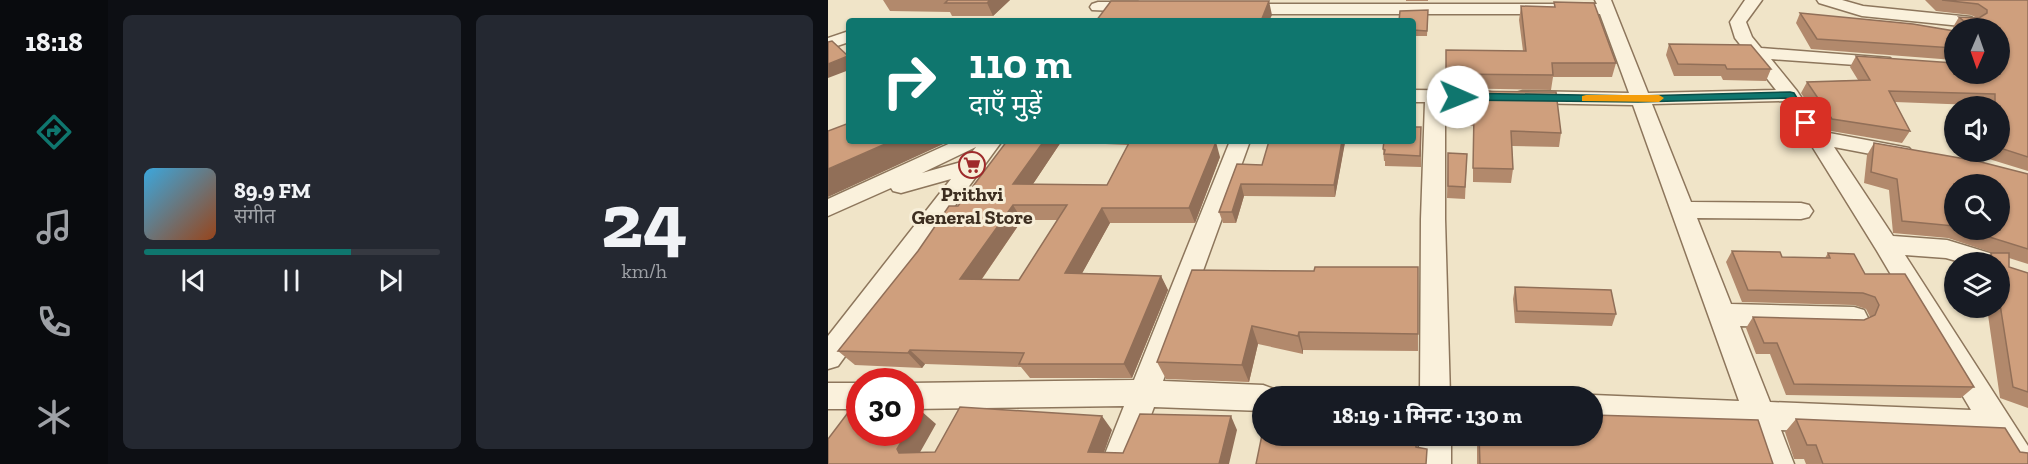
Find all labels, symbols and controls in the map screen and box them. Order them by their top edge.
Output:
north arrow [1944,18,2010,84]
map controls [1944,18,2010,318]
text: 18:18 [25,26,83,58]
text: 110 m [969,38,1072,89]
icon: right [870,42,948,120]
position arrow [1426,65,1490,129]
text: दाएँ मुड़ें [969,89,1042,121]
button: sound [1944,96,2010,162]
pin [1780,97,1831,148]
icon: arrive [1789,106,1822,139]
icon: directions [33,111,75,153]
supermarket icon: Prithvi General Store [957,150,987,180]
text: 24 [601,173,687,267]
button: search [1944,174,2010,240]
text: 89.9 FM [234,177,311,204]
place label: Prithvi General Store [911,182,1033,229]
text: संगीत [234,204,275,228]
icon: music [33,206,75,248]
button: layers [1944,252,2010,318]
text: km/h [621,259,667,283]
icon: previous [177,264,210,297]
icon: pause [275,264,308,297]
icon: next [374,264,407,297]
icon: phone [33,301,75,343]
speed limit sign: 30 [846,368,924,446]
icon: climate [33,396,75,438]
text: 18:19 · 1 मिनट · 130 m [1333,402,1522,429]

